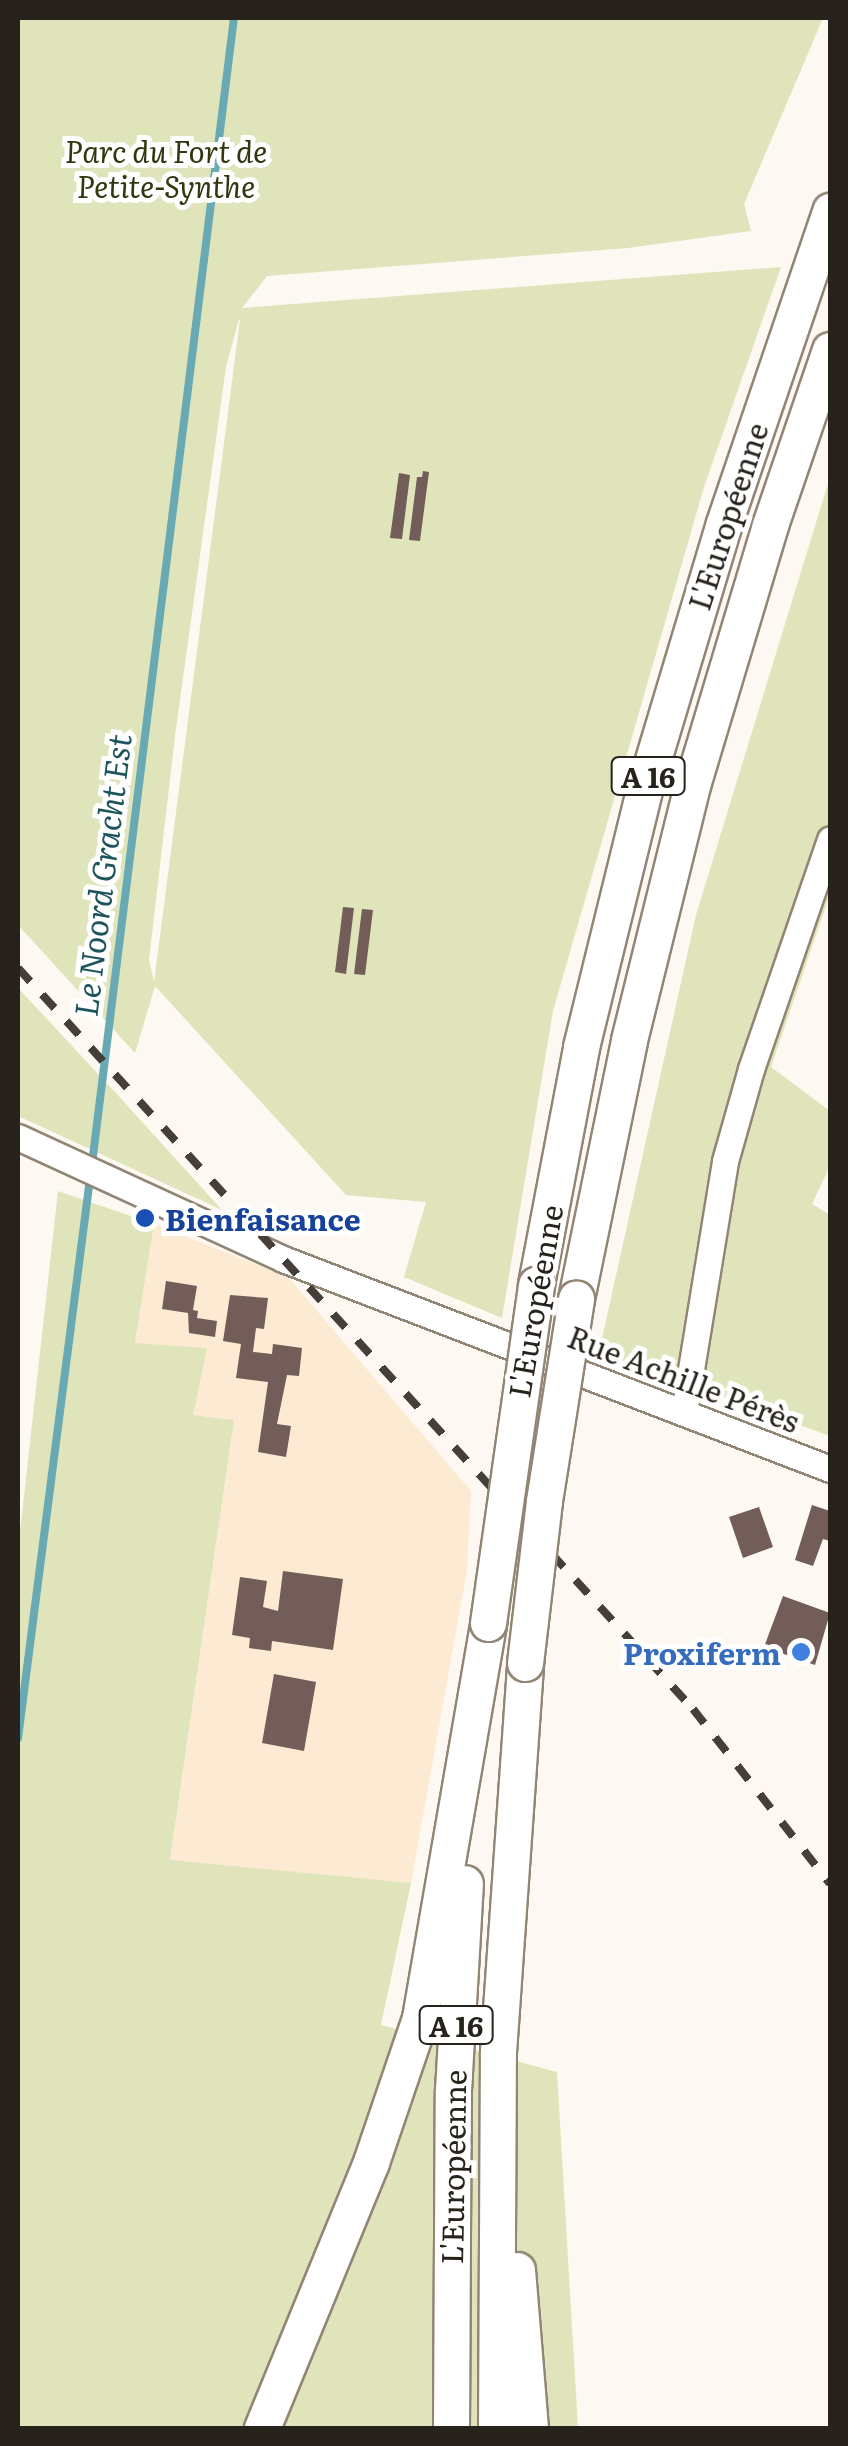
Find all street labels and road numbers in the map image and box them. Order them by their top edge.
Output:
street label: L'Européenne [680,418,774,614]
road number: A 16 [610,753,686,799]
street label: L'Européenne [499,1202,569,1400]
street label: Rue Achille Pérès [563,1317,805,1439]
road number: A 16 [418,2002,494,2048]
street label: L'Européenne [432,2069,472,2265]

